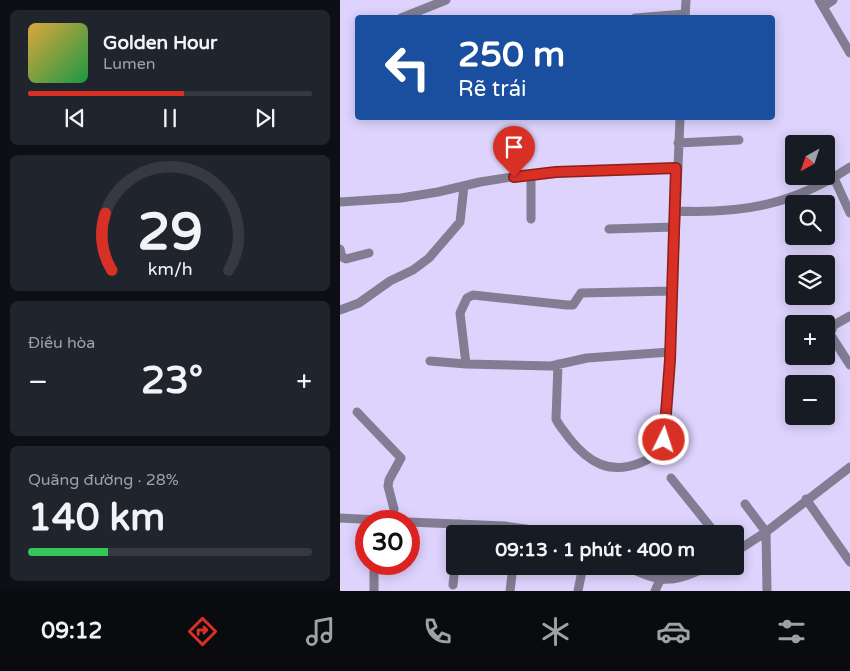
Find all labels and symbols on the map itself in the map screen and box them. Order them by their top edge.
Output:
pin [493,126,535,177]
north arrow [785,135,835,185]
position arrow [637,413,689,465]
speed limit sign: 30 [355,510,420,575]

